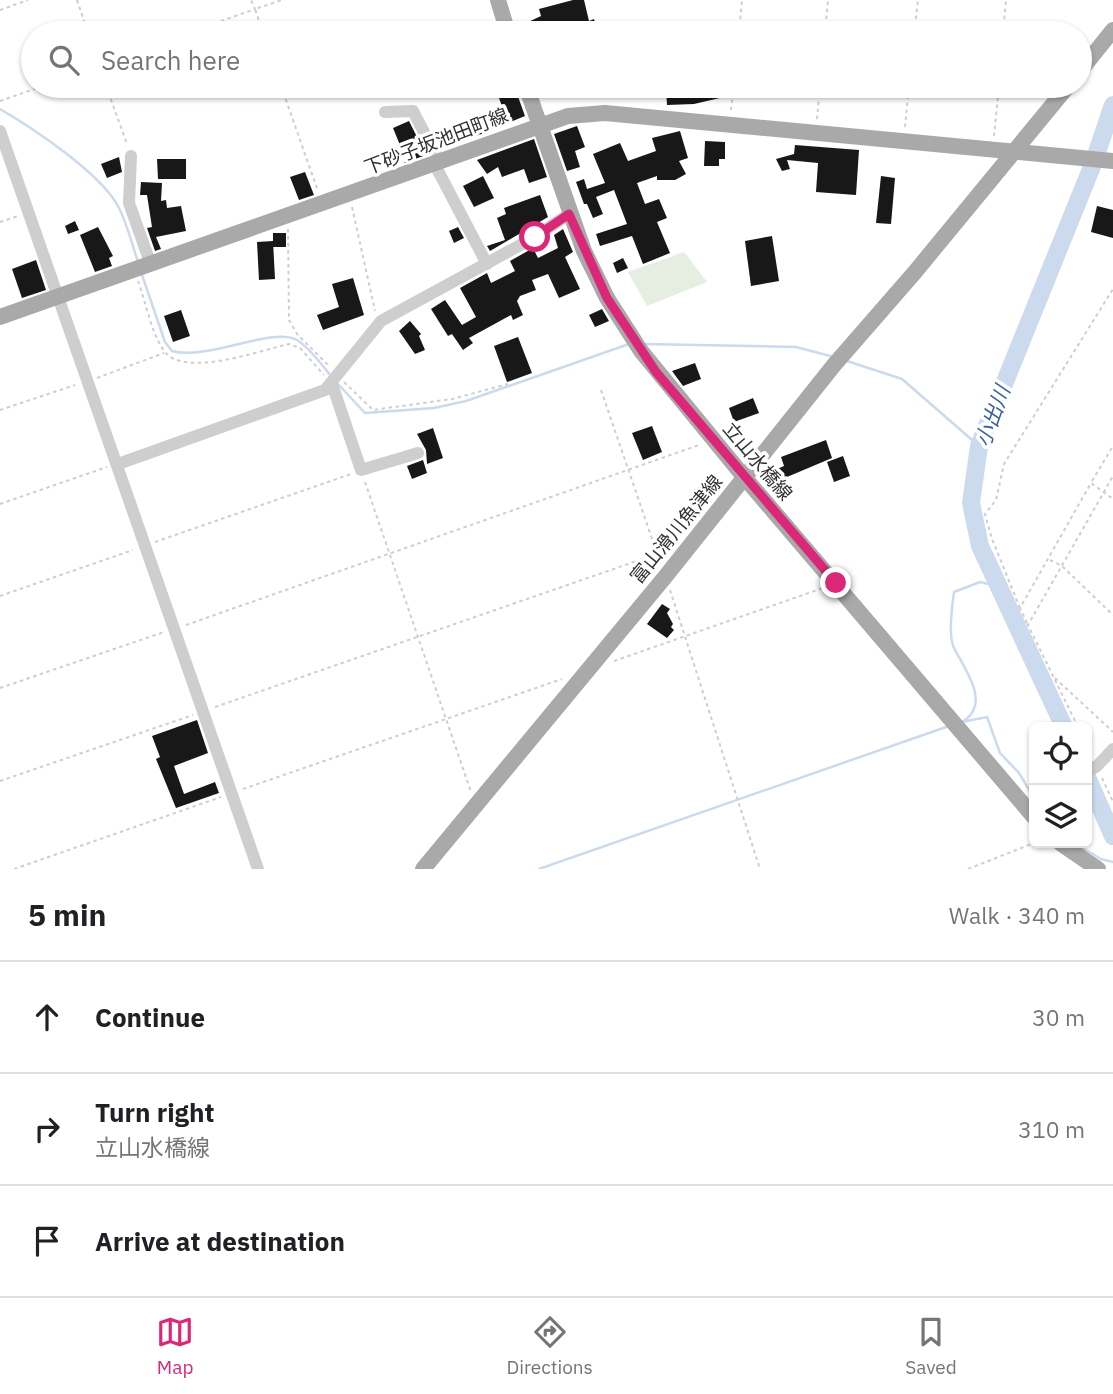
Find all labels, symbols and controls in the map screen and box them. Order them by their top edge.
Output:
search box [21,21,1092,98]
icon: search [45,41,83,79]
text: Search here [101,43,240,77]
street label: 下砂子坂池田町線 [361,103,511,179]
route start [519,221,550,252]
water label: 小出川 [968,380,1017,450]
street label: 立山水橋線 [718,417,798,505]
street label: 富山滑川魚津線 [625,470,727,588]
route end [820,567,851,598]
map controls [1029,722,1092,848]
button: locate [1029,722,1092,785]
button: layers [1029,785,1092,848]
text: 5 min [28,895,106,934]
text: Walk · 340 m [949,900,1085,930]
icon: ahead [28,998,66,1036]
text: Continue [95,1000,205,1034]
text: 30 m [1032,1002,1085,1032]
text: Turn right [95,1095,214,1129]
icon: right [28,1110,66,1148]
text: 310 m [1018,1114,1085,1144]
text: 立山水橋線 [95,1132,210,1162]
icon: arrive [28,1222,66,1260]
text: Arrive at destination [95,1224,345,1258]
tab: Map [156,1313,194,1379]
tab: Directions [506,1313,593,1379]
tab: Saved [905,1313,957,1379]

